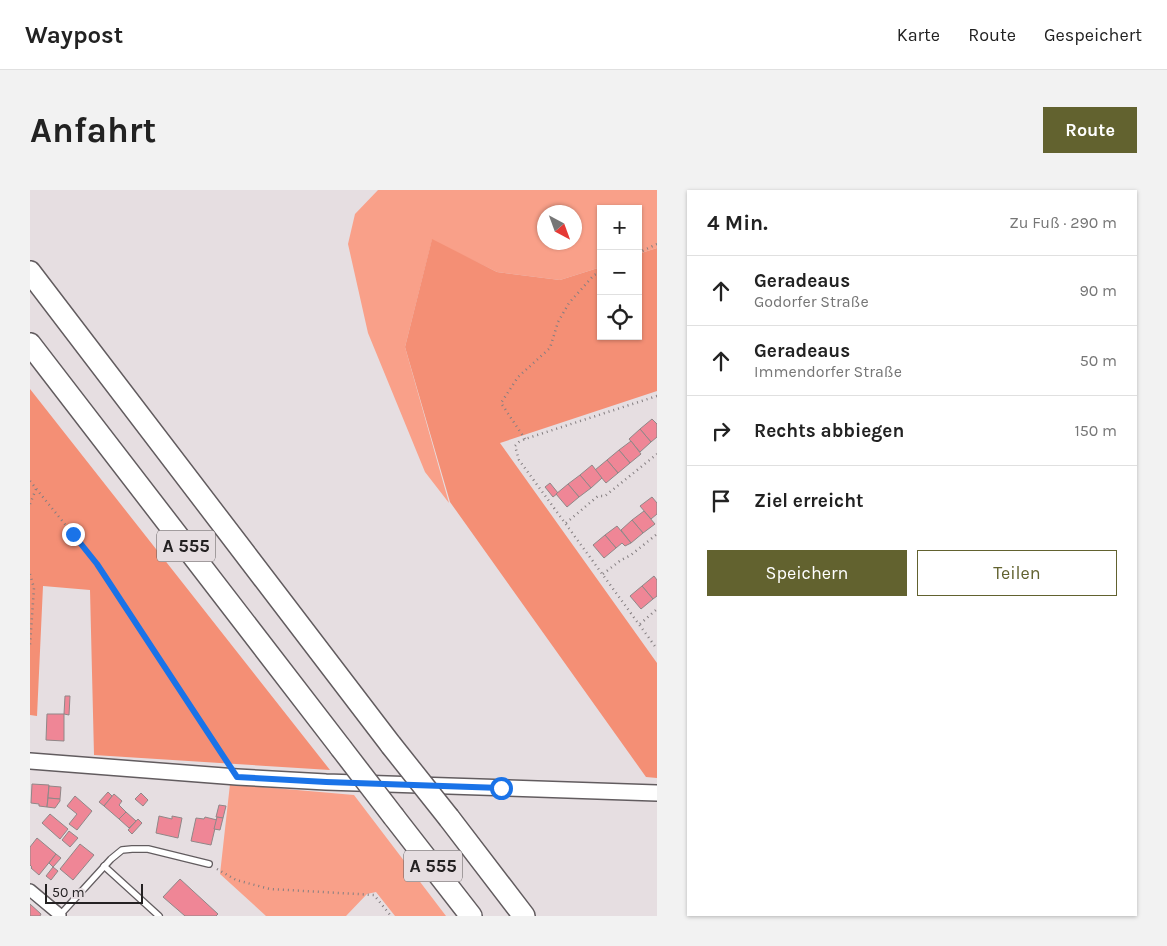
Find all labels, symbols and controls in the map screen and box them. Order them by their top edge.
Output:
text: Waypost [25,21,123,49]
text: Karte [897,24,940,46]
text: Route [968,24,1016,46]
text: Gespeichert [1044,24,1142,46]
button: Route [1043,107,1137,153]
text: Anfahrt [30,110,156,151]
north arrow [537,205,582,250]
map controls [597,205,642,340]
button: + [597,205,642,250]
text: 4 Min. [707,211,768,235]
text: Zu Fuß · 290 m [1009,213,1117,232]
button: − [597,250,642,295]
text: Geradeaus [754,270,850,292]
icon: ahead [707,277,735,305]
text: 90 m [1079,281,1117,300]
text: Godorfer Straße [754,292,869,311]
button: locate [597,295,642,340]
text: Geradeaus [754,340,850,362]
icon: ahead [707,347,735,375]
text: 50 m [1080,351,1117,370]
text: Immendorfer Straße [754,362,902,381]
icon: right [707,417,735,445]
text: Rechts abbiegen [754,420,904,442]
text: 150 m [1074,421,1117,440]
icon: arrive [707,487,735,515]
text: Ziel erreicht [754,490,864,512]
route end [62,523,85,546]
road number: A 555 [157,531,215,562]
button: Speichern [707,550,907,596]
button: Teilen [917,550,1117,596]
route start [490,777,513,800]
road number: A 555 [404,850,462,881]
scale bar [45,881,142,904]
text: 50 m [52,884,85,901]

